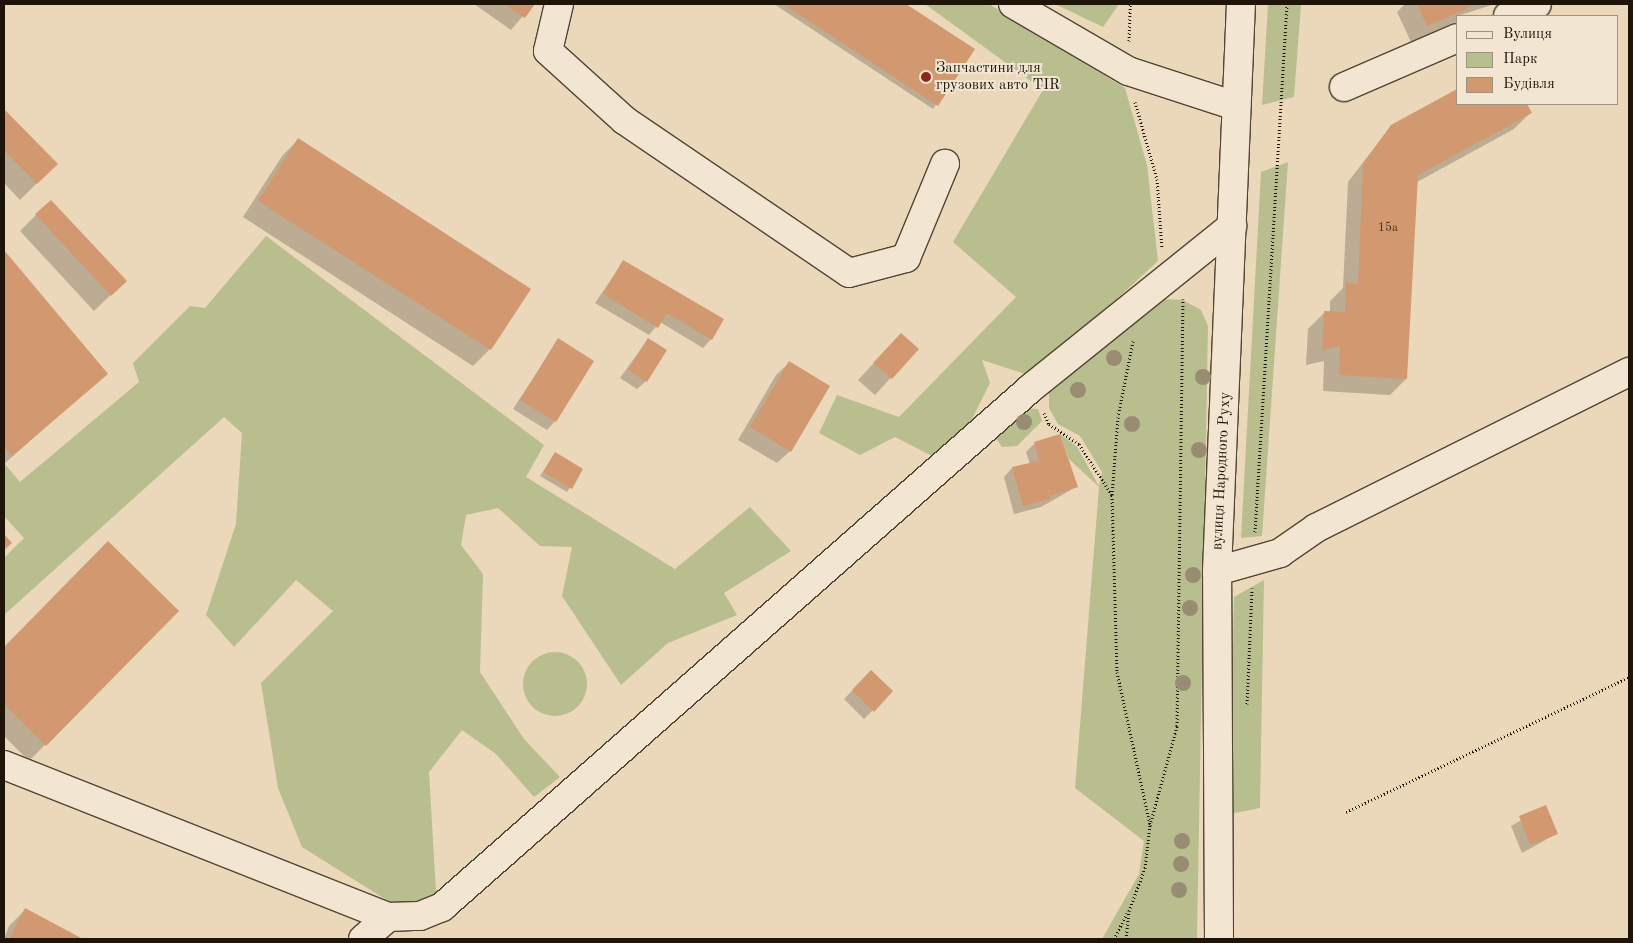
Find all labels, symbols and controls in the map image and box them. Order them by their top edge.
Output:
legend [1456,15,1618,105]
text: Вулиця [1503,27,1552,42]
text: Парк [1503,52,1538,67]
place label: Запчастини для грузових авто TIR [936,59,1060,94]
marker: Запчастини для грузових авто TIR [920,71,932,83]
text: Будівля [1503,77,1555,92]
house number: 15а [1378,222,1398,236]
street label: вулиця Народного Руху [1209,391,1235,551]

